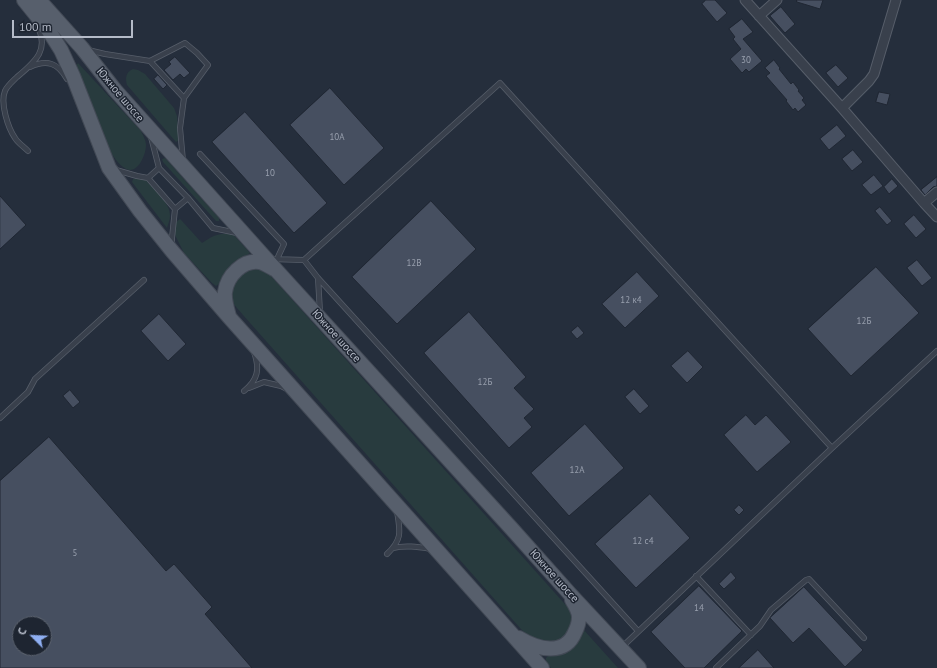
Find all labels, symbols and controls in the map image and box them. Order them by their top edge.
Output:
scale bar [14,12,135,38]
text: 100 m [19,19,52,34]
house number: 30 [741,55,751,65]
street label: Южное шоссе [94,65,146,125]
house number: 10А [329,132,345,142]
house number: 10 [265,168,275,178]
house number: 12В [406,258,422,268]
house number: 12 к4 [620,295,642,305]
street label: Южное шоссе [309,307,363,365]
house number: 12Б [857,316,871,326]
house number: 12Б [478,377,492,387]
house number: 12А [569,465,585,475]
house number: 12 с4 [632,536,654,546]
street label: Южное шоссе [527,547,581,605]
house number: 5 [73,548,77,558]
house number: 14 [694,603,704,613]
north arrow [12,616,52,656]
text: С [14,626,30,637]

